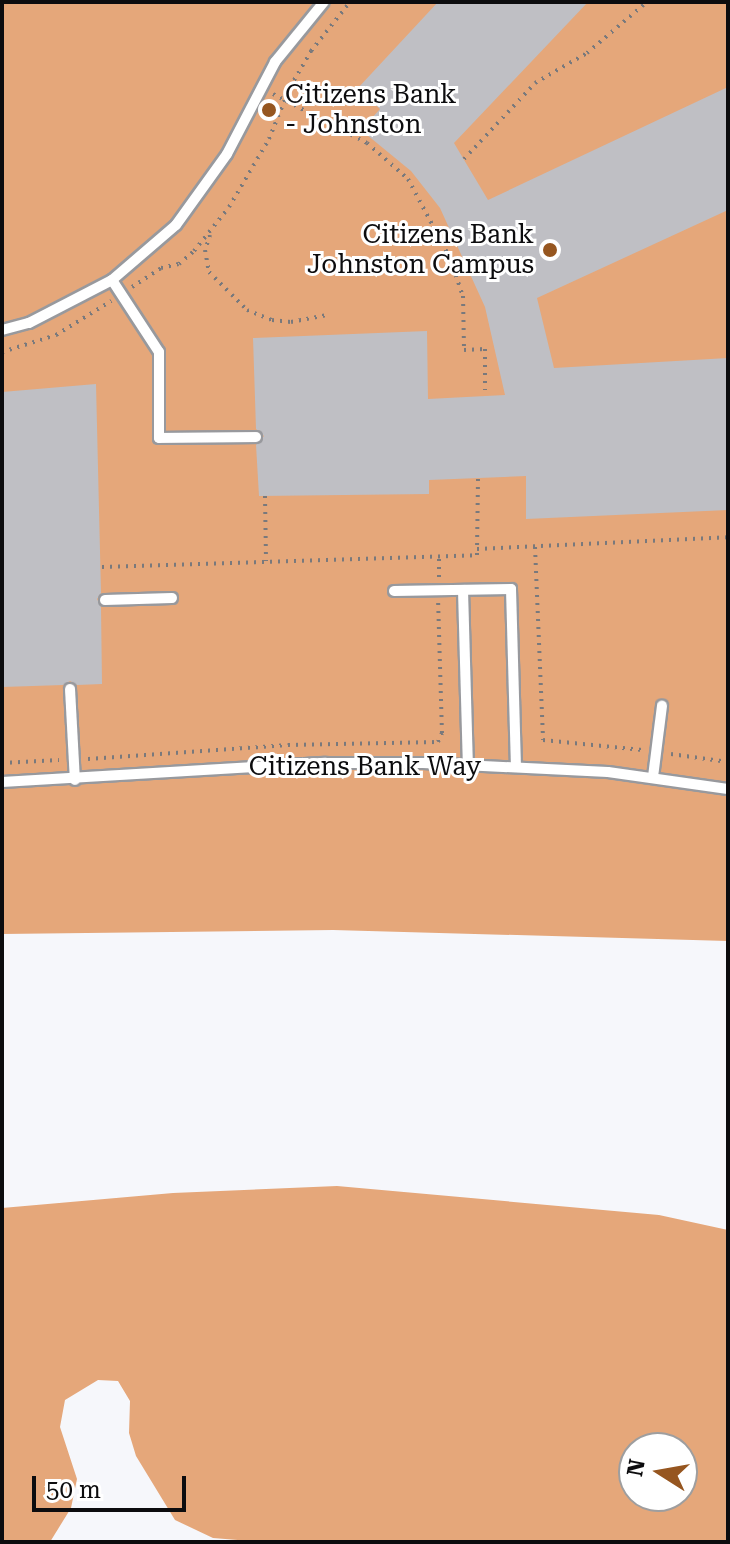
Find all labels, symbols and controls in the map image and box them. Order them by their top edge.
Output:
place label: Citizens Bank - Johnston [285,79,457,140]
marker: Citizens Bank - Johnston [260,101,278,119]
place label: Citizens Bank Johnston Campus [307,219,534,280]
marker: Citizens Bank Johnston Campus [541,241,559,259]
street label: Citizens Bank Way [249,751,481,783]
north arrow [618,1432,698,1512]
text: N [622,1457,650,1478]
scale bar [36,1460,190,1510]
text: 50 m [46,1476,101,1504]

